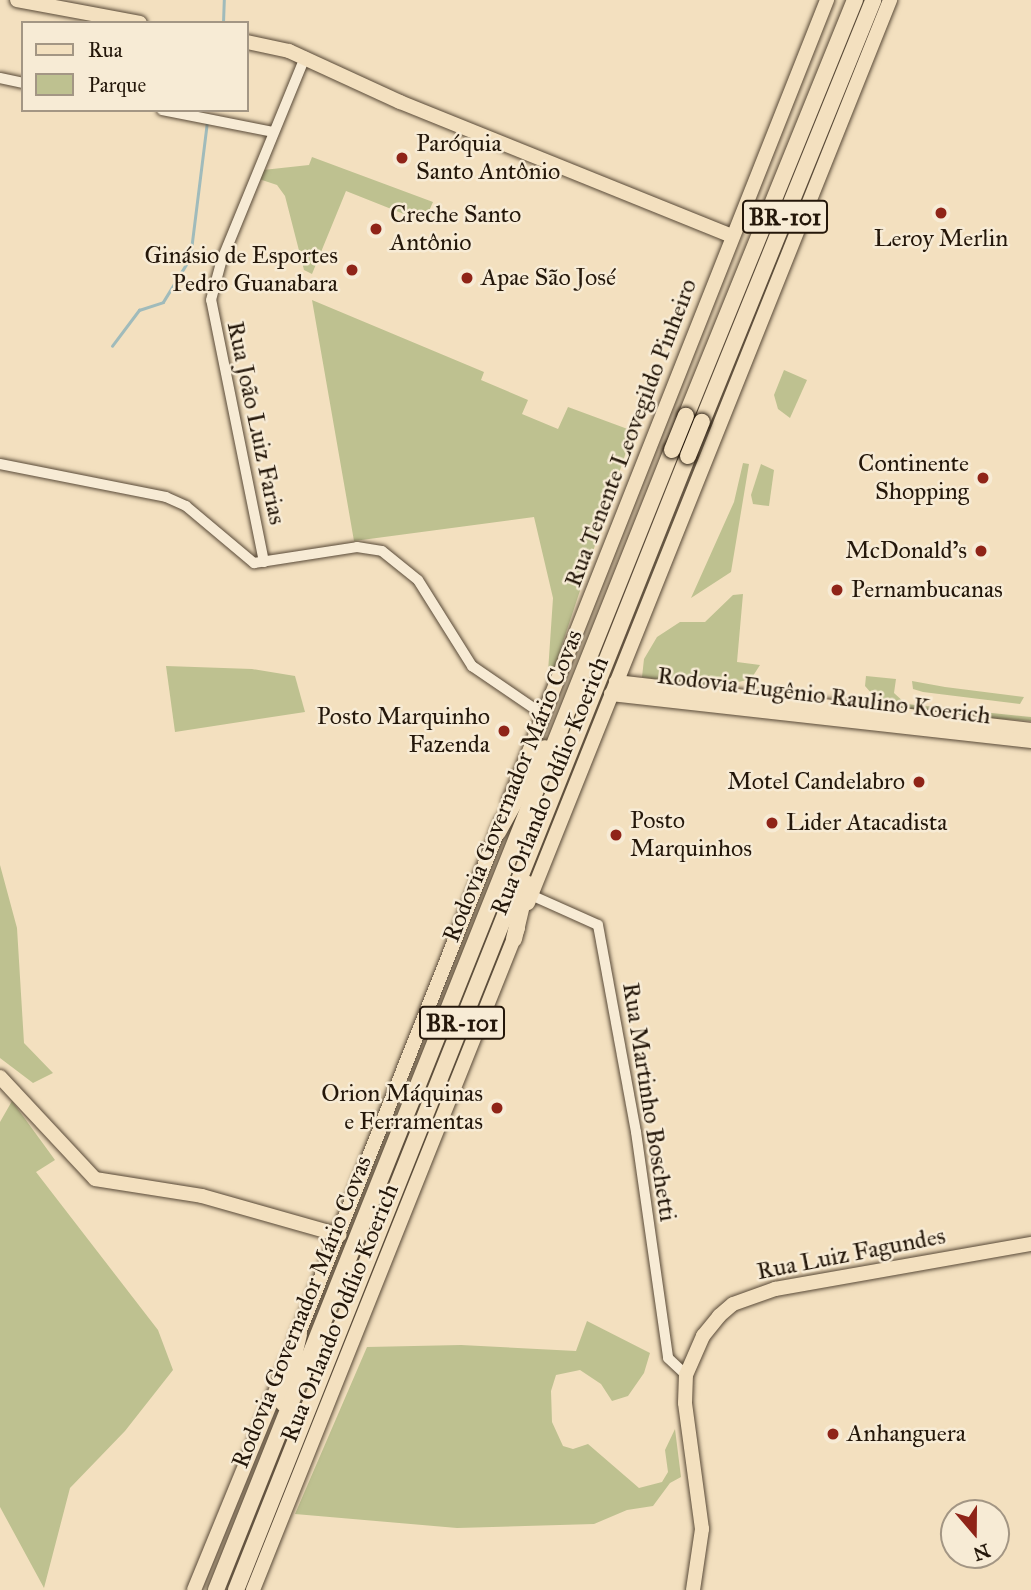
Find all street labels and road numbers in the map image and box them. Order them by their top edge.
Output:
road number: BR-101 [741,198,829,236]
street label: Rua Tenente Leovegildo Pinheiro [559,275,703,591]
street label: Rua João Luiz Farias [220,319,292,527]
street label: Rodovia Governador Mário Covas [437,626,589,946]
street label: Rua Orlando Odílio Koerich [485,653,615,919]
street label: Rodovia Eugênio Raulino Koerich [656,661,992,731]
street label: Rua Martinho Boschetti [616,981,682,1223]
road number: BR-101 [418,1004,506,1042]
street label: Rodovia Governador Mário Covas [226,1152,378,1472]
street label: Rua Orlando Odílio Koerich [275,1180,405,1446]
street label: Rua Luiz Fagundes [754,1222,948,1286]

